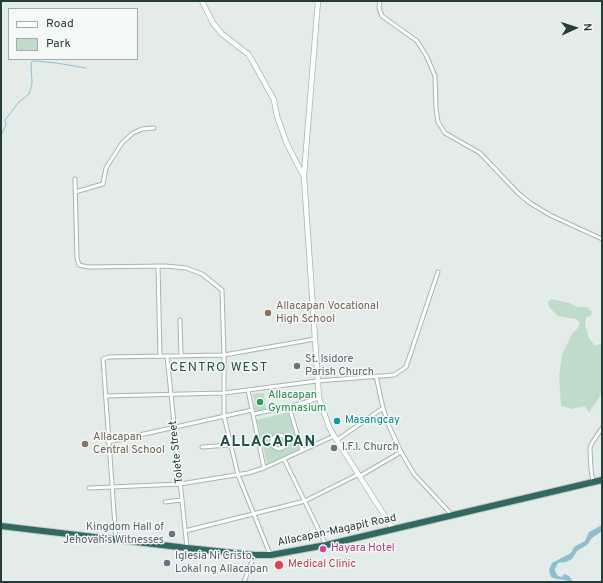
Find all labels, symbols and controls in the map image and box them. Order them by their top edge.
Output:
legend [8,8,138,60]
north arrow [555,8,595,48]
text: Road [46,16,74,32]
text: N [580,23,594,32]
text: Park [46,36,71,52]
place label: Allacapan Vocational High School [276,300,379,326]
marker: Allacapan Vocational High School [263,308,273,318]
place label: St. Isidore Parish Church [305,353,374,379]
district label: CENTRO WEST [170,360,268,376]
marker: St. Isidore Parish Church [292,361,302,371]
place label: Allacapan Gymnasium [268,389,326,415]
marker: Allacapan Gymnasium [255,397,265,407]
place label: Masangcay [345,414,400,428]
marker: Masangcay [332,416,342,426]
street label: Tolete Street [167,420,187,484]
place label: Allacapan Central School [93,431,165,457]
district label: ALLACAPAN [220,434,316,452]
marker: Allacapan Central School [80,439,90,449]
place label: I.F.I. Church [342,441,399,455]
marker: I.F.I. Church [329,443,339,453]
street label: Allacapan-Magapit Road [276,512,398,550]
place label: Kingdom Hall of Jehovah's Witnesses [63,521,164,547]
marker: Kingdom Hall of Jehovah's Witnesses [167,529,177,539]
place label: Hayara Hotel [331,542,395,556]
marker: Hayara Hotel [318,544,328,554]
place label: Iglesia Ni Cristo, Lokal ng Allacapan [175,550,268,576]
marker: Iglesia Ni Cristo, Lokal ng Allacapan [162,558,172,568]
place label: Medical Clinic [288,558,356,572]
marker: Medical Clinic [273,559,285,571]

